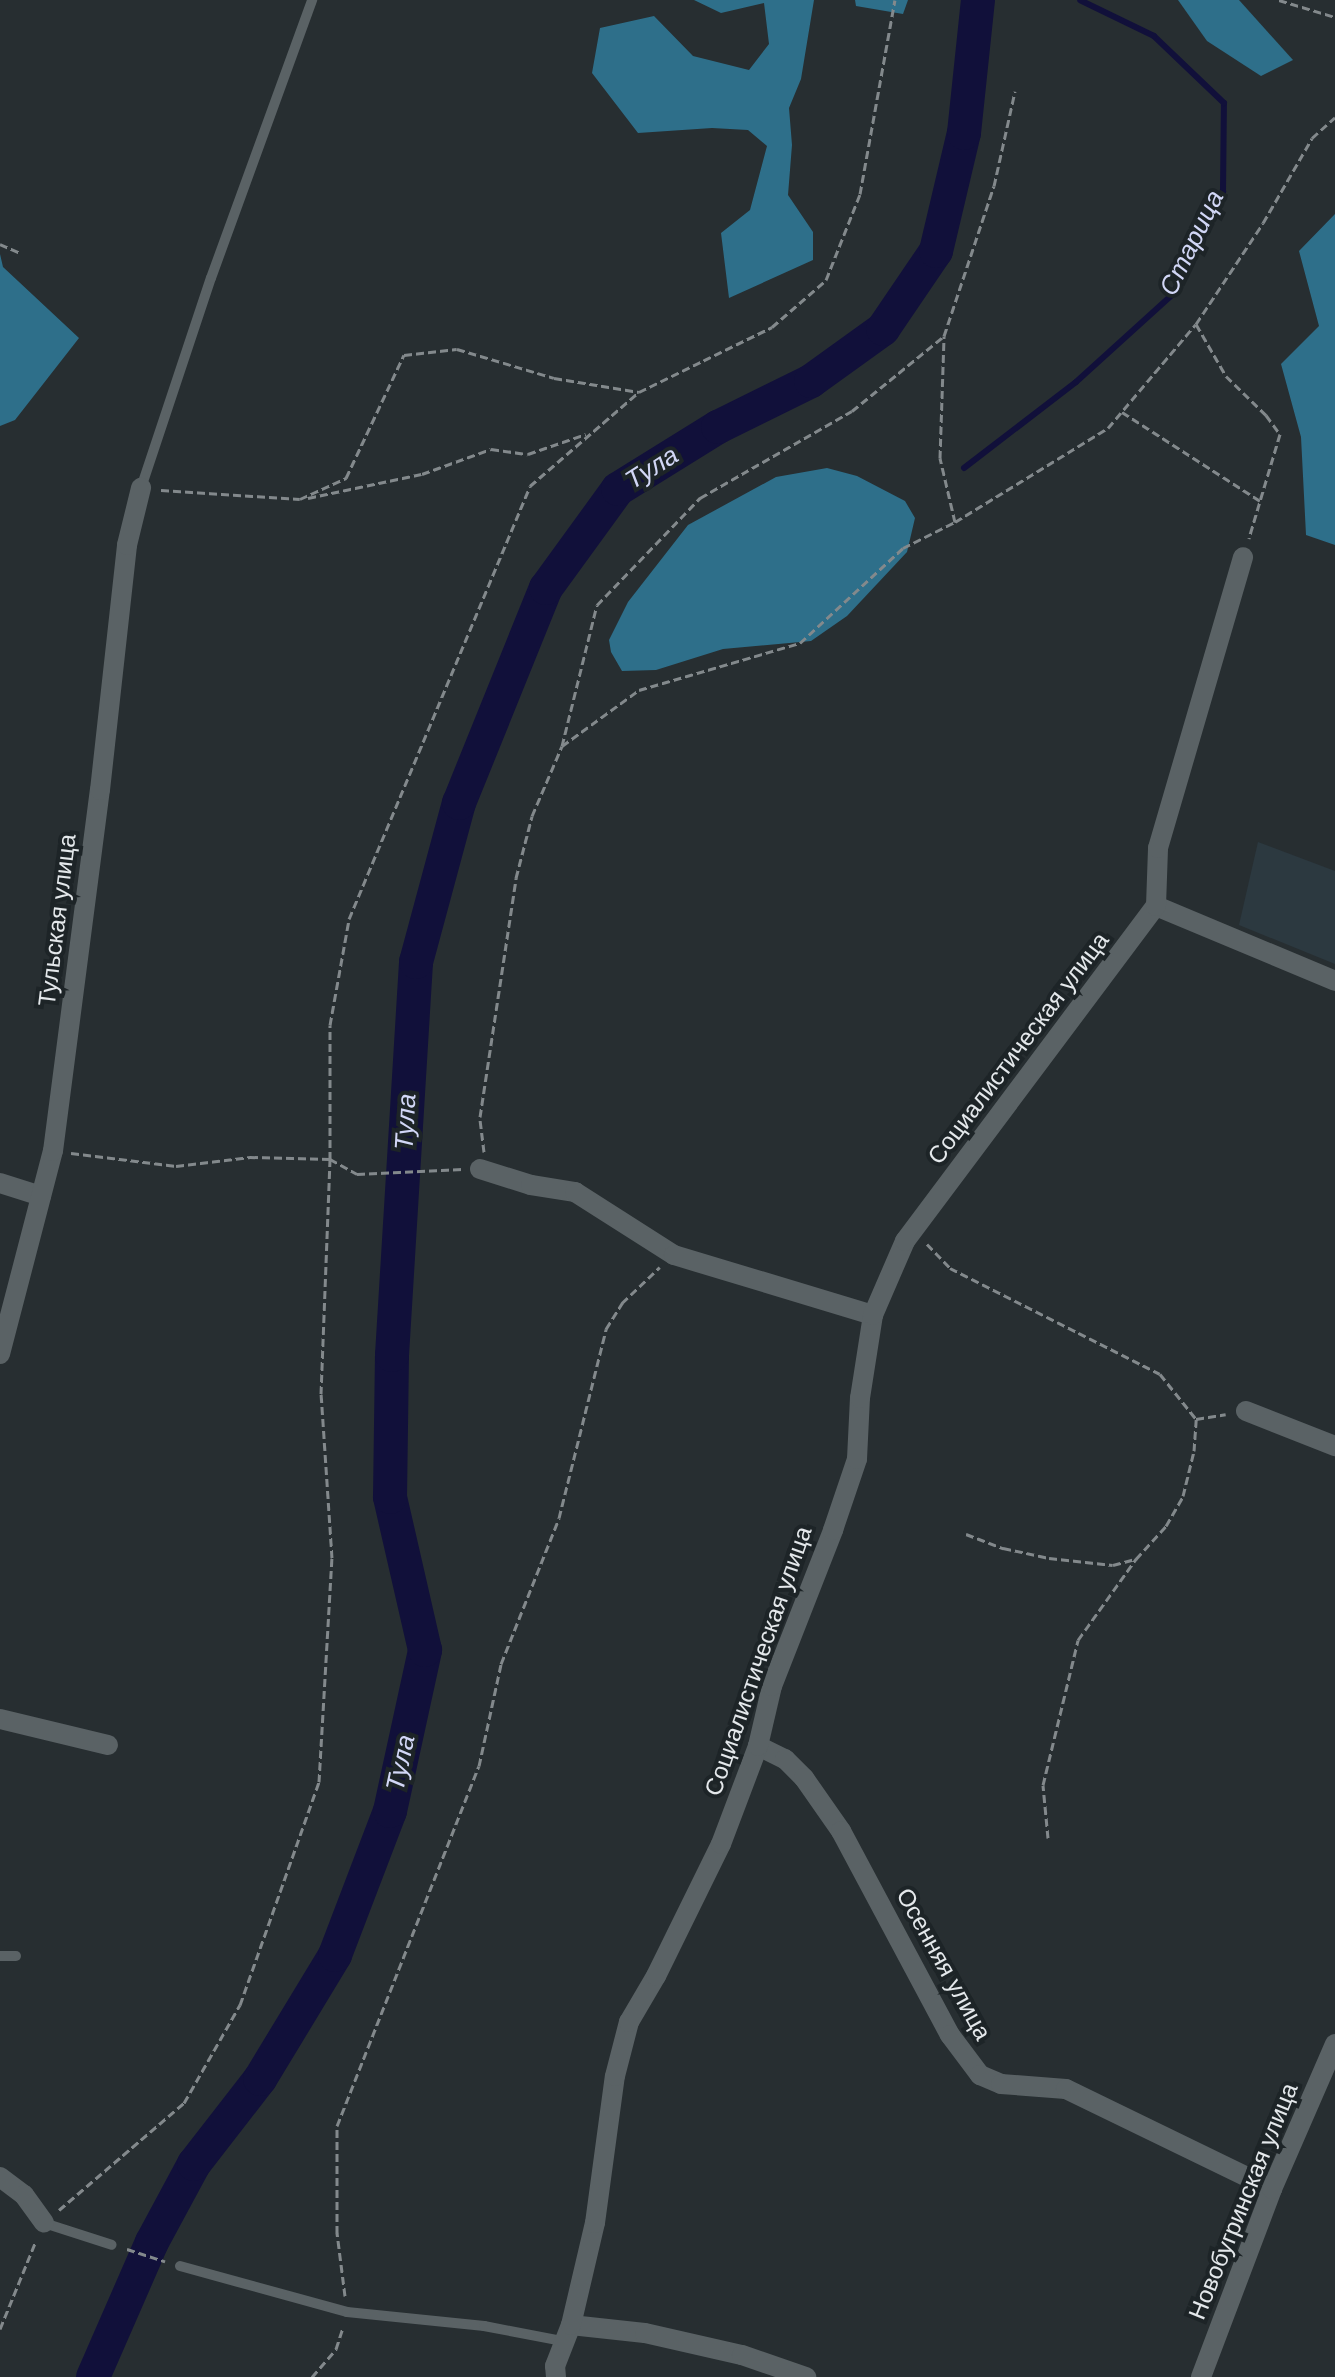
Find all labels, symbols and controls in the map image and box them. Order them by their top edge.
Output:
water label: Старица [1153,185,1231,301]
water label: Тула [620,440,684,496]
street label: Тульская улица [32,832,82,1008]
street label: Социалистическая улица [921,926,1115,1170]
water label: Тула [389,1093,423,1151]
street label: Социалистическая улица [698,1523,818,1799]
water label: Тула [380,1732,422,1794]
street label: Осенняя улица [890,1883,998,2045]
street label: Новобугринская улица [1182,2079,1304,2323]

